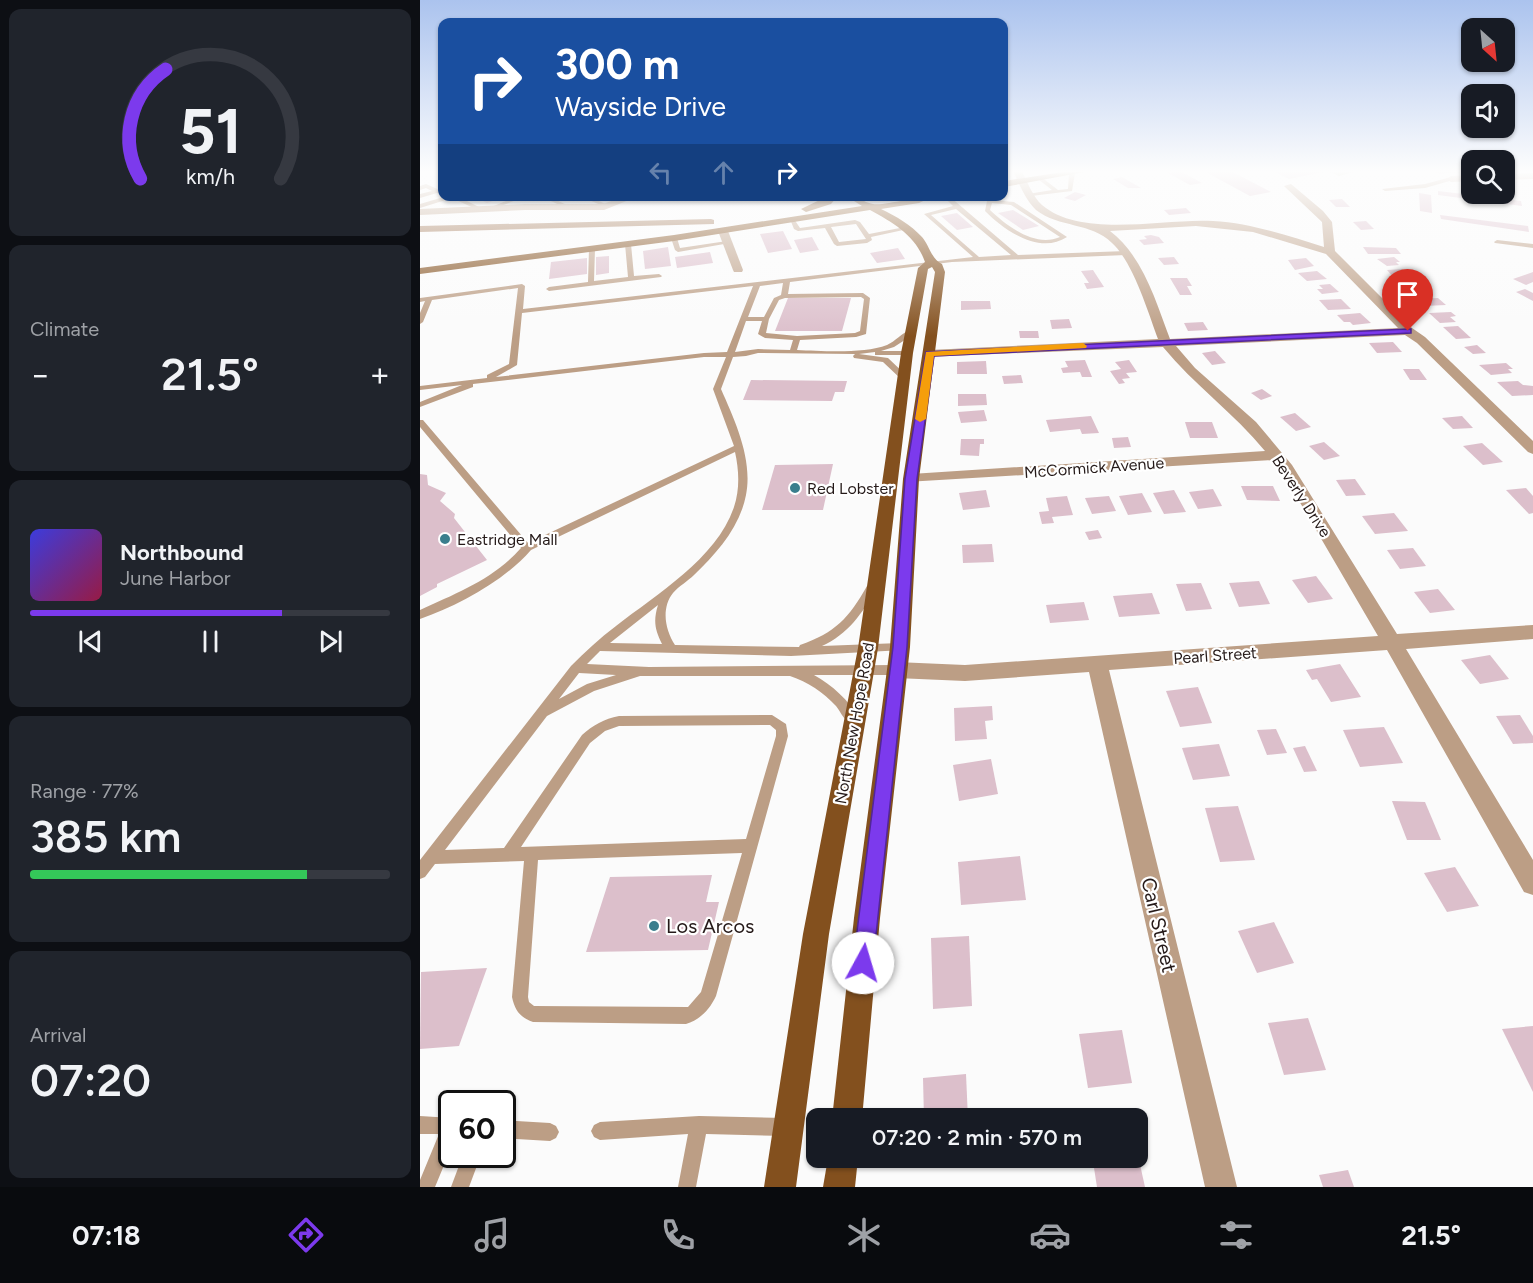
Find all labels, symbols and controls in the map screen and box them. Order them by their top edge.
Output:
north arrow [1461,18,1515,72]
map controls [1461,18,1515,204]
text: 300 m [555,39,679,90]
icon: right [456,42,534,120]
button: sound [1461,84,1515,138]
text: Wayside Drive [555,90,726,123]
text: 51 [179,94,241,169]
button: search [1461,150,1515,204]
icon: left [644,156,677,189]
icon: ahead [707,156,740,189]
icon: right [770,156,803,189]
text: km/h [186,165,234,190]
pin [1382,269,1433,331]
icon: arrive [1391,278,1424,311]
text: Climate [30,317,99,341]
text: 21.5° [161,347,259,401]
text: − [30,355,51,394]
text: + [369,355,390,394]
street label: Beverly Drive [1268,452,1335,541]
street label: McCormick Avenue [1023,453,1165,482]
place label: Red Lobster [807,479,894,498]
marker: Red Lobster [788,481,802,495]
place label: Eastridge Mall [457,530,557,549]
marker: Eastridge Mall [438,532,452,546]
text: Northbound [120,539,244,566]
text: June Harbor [120,566,231,590]
icon: previous [74,625,107,658]
icon: pause [194,625,227,658]
icon: next [314,625,347,658]
street label: North New Hope Road [831,641,878,805]
street label: Pearl Street [1173,643,1257,668]
text: Range · 77% [30,779,139,803]
text: 385 km [30,809,181,863]
street label: Carl Street [1136,875,1182,975]
place label: Los Arcos [666,914,754,938]
marker: Los Arcos [647,919,661,933]
position arrow [831,931,895,995]
text: Arrival [30,1023,86,1047]
text: 07:20 [30,1053,151,1107]
speed limit sign: 60 [438,1090,516,1168]
text: 07:20 · 2 min · 570 m [872,1124,1082,1151]
icon: directions [285,1214,327,1256]
icon: music [471,1214,513,1256]
icon: phone [657,1214,699,1256]
icon: climate [843,1214,885,1256]
icon: car [1029,1214,1071,1256]
icon: filters [1215,1214,1257,1256]
text: 07:18 [72,1219,141,1252]
text: 21.5° [1401,1219,1461,1252]

